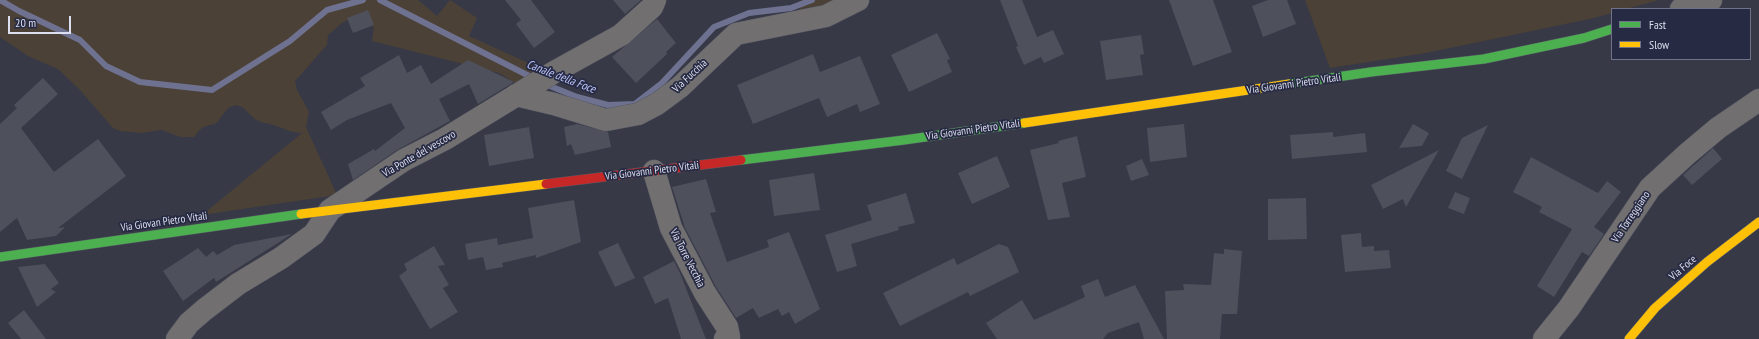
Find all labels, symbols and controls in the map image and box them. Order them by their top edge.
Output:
scale bar [10,8,73,34]
legend [1611,8,1751,60]
text: 20 m [15,15,36,30]
text: Fast [1649,17,1666,32]
text: Slow [1649,37,1669,52]
water label: Canale della Foce [524,57,598,97]
street label: Via Fucchia [670,57,710,95]
street label: Via Giovanni Pietro Vitali [1246,71,1342,97]
street label: Via Giovanni Pietro Vitali [925,117,1021,143]
street label: Via Ponte del vescovo [380,128,458,180]
street label: Via Giovanni Pietro Vitali [604,159,700,183]
street label: Via Torreggiano [1609,189,1653,245]
street label: Via Giovan Pietro Vitali [120,209,208,235]
street label: Via Torre Vecchia [667,227,707,289]
street label: Via Foce [1667,253,1699,283]

